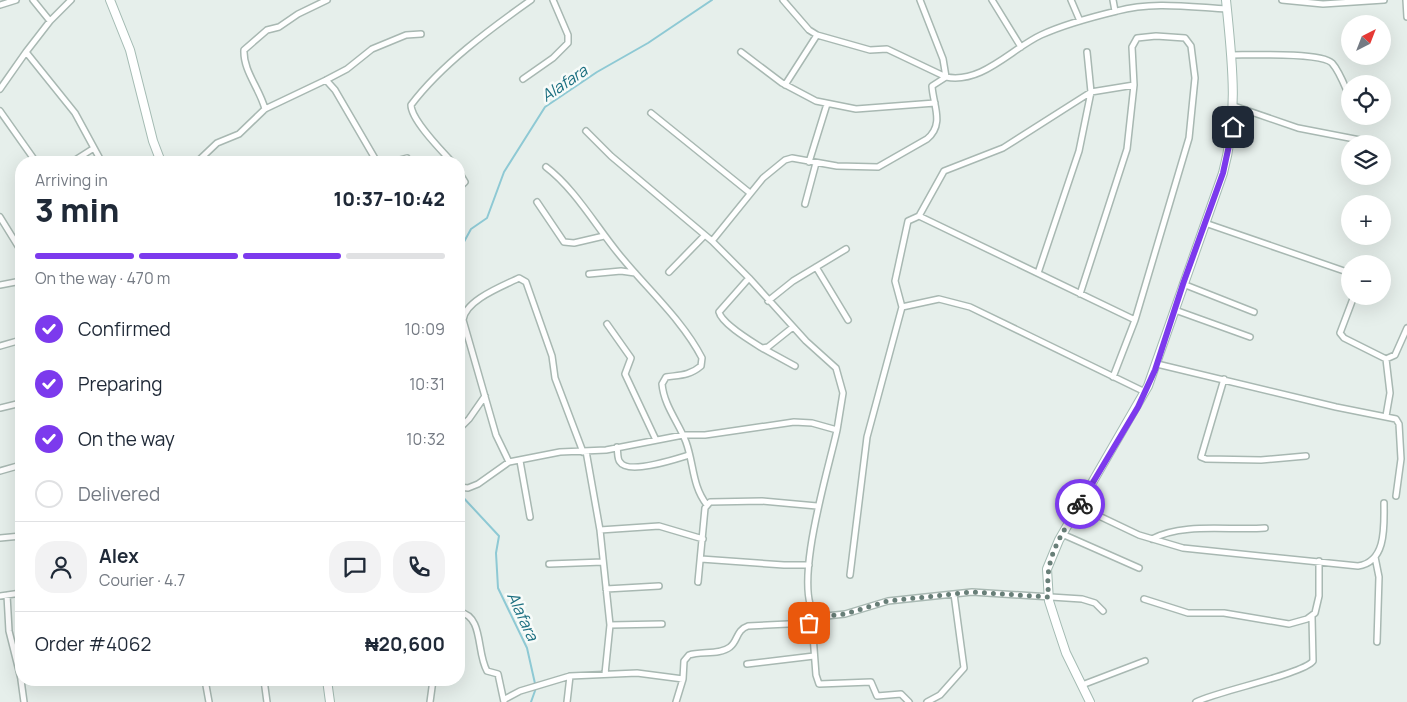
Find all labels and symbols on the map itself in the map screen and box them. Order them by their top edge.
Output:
north arrow [1341,15,1391,65]
water label: Alafara [537,59,592,106]
pin [1212,106,1254,148]
courier [1055,479,1105,529]
water label: Alafara [502,588,544,645]
pin [788,602,830,644]

